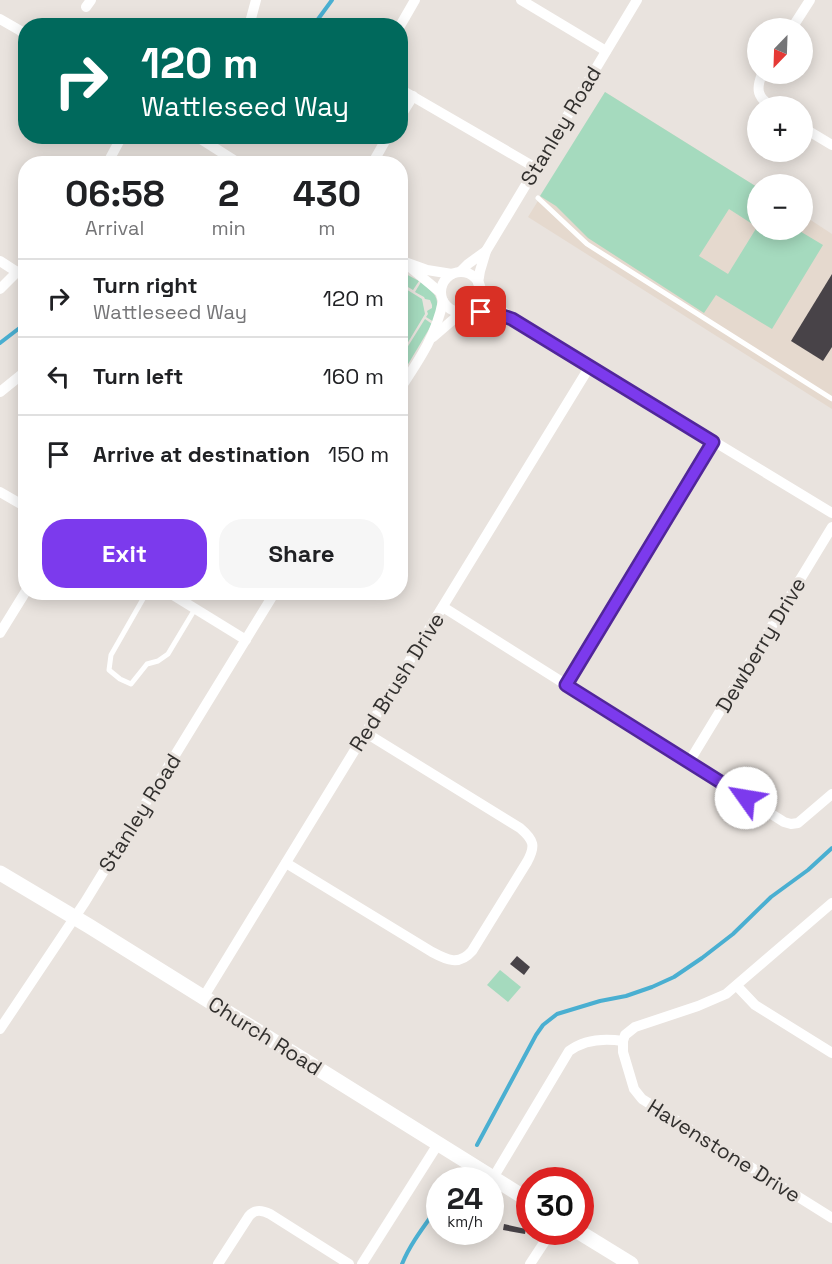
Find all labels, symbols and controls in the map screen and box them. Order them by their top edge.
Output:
north arrow [747,18,813,84]
map controls [747,18,813,240]
text: 120 m [141,37,259,90]
icon: right [42,42,120,120]
street label: Stanley Road [514,61,607,190]
text: Wattleseed Way [141,89,349,124]
button: + [747,96,813,162]
text: 06:58 [65,171,165,217]
text: 2 [218,171,239,217]
text: 430 [293,171,361,217]
button: − [747,174,813,240]
text: Arrival [85,215,144,241]
text: min [211,215,246,241]
text: m [318,215,336,241]
text: Turn right [93,271,198,299]
icon: right [42,282,75,315]
text: 120 m [323,284,384,312]
pin [455,286,506,337]
icon: arrive [464,295,497,328]
text: Wattleseed Way [93,299,247,325]
icon: left [42,360,75,393]
text: Turn left [93,362,183,390]
text: 160 m [323,362,384,390]
icon: arrive [42,438,75,471]
text: Arrive at destination [93,440,310,468]
text: 150 m [328,440,389,468]
button: Exit [42,519,207,588]
button: Share [219,519,384,588]
street label: Dewberry Drive [710,572,812,717]
street label: Red Brush Drive [343,607,450,756]
street label: Stanley Road [92,748,187,877]
position arrow [714,766,778,830]
street label: Church Road [203,990,327,1081]
street label: Havenstone Drive [643,1093,806,1209]
speed limit sign: 30 [516,1167,594,1245]
text: 24 [447,1179,483,1218]
text: km/h [447,1212,483,1231]

